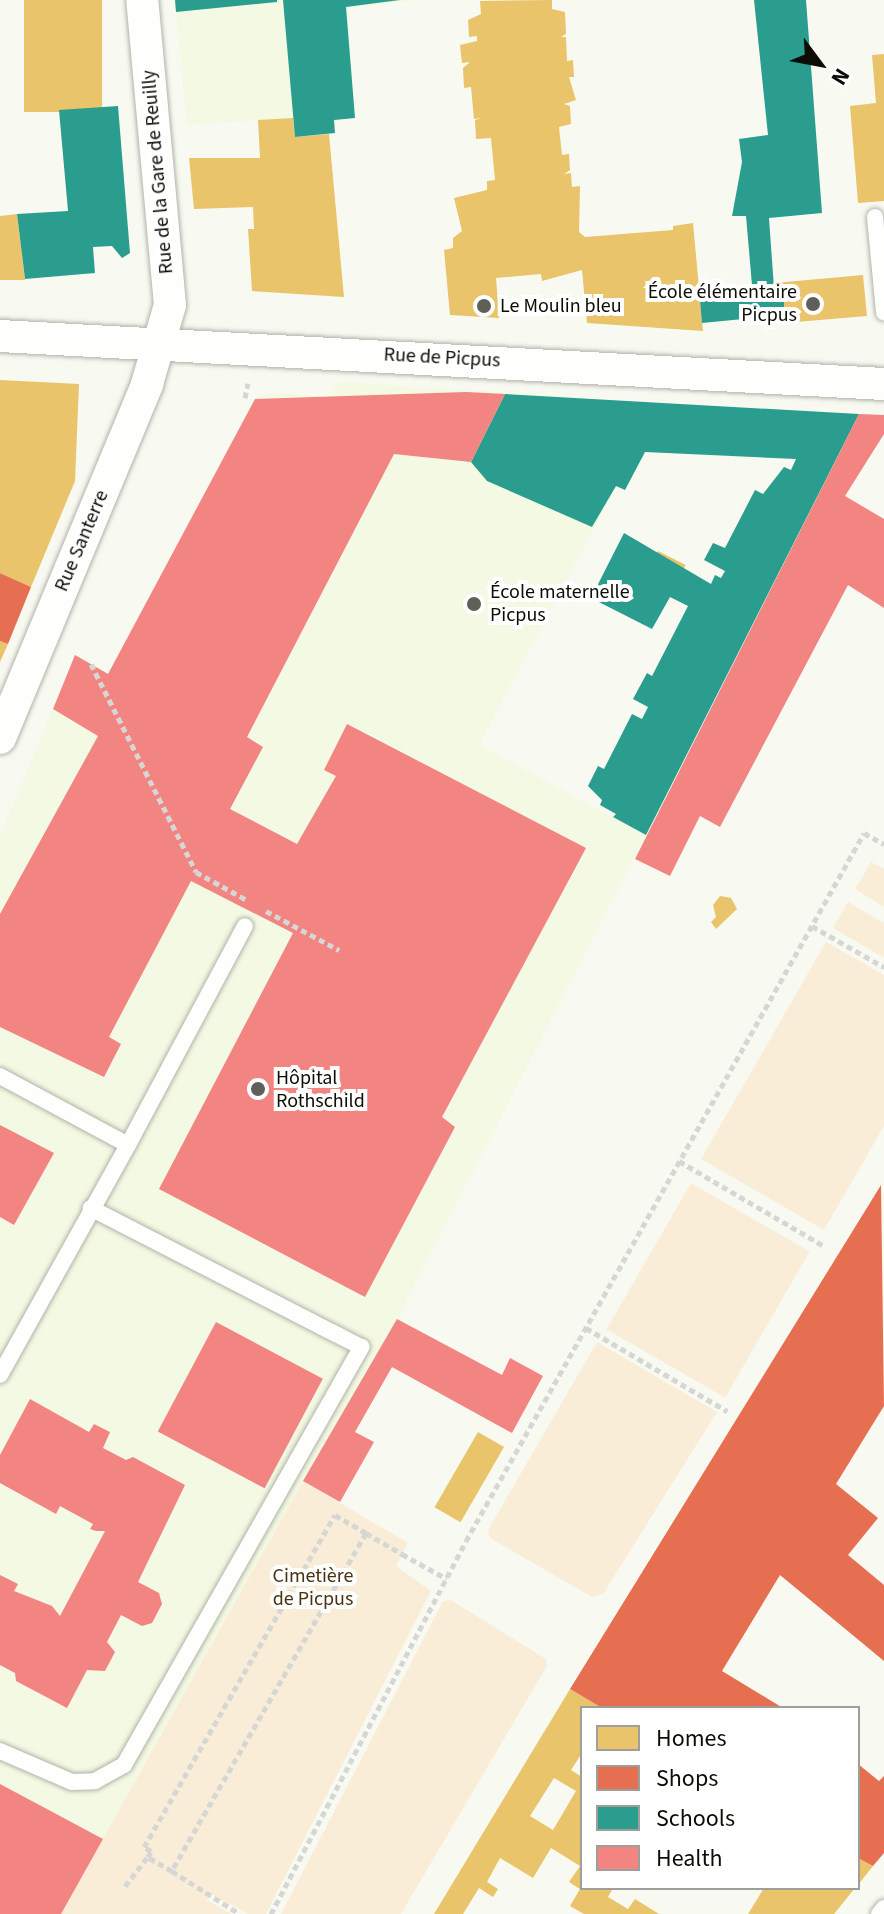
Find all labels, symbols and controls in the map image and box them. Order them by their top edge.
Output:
north arrow [780,24,860,104]
text: N [823,62,858,91]
street label: Rue de la Gare de Reuilly [137,69,179,275]
place label: École élémentaire Picpus [648,280,797,327]
place label: Le Moulin bleu [500,294,622,318]
marker: École élémentaire Picpus [804,295,822,313]
marker: Le Moulin bleu [475,297,493,315]
street label: Rue de Picpus [383,343,501,373]
street label: Rue Santerre [50,487,114,595]
place label: École maternelle Picpus [490,580,630,627]
marker: École maternelle Picpus [465,595,483,613]
place label: Hôpital Rothschild [276,1066,365,1113]
marker: Hôpital Rothschild [247,1078,269,1100]
park label: Cimetière de Picpus [273,1565,353,1612]
legend [580,1706,860,1890]
text: Homes [656,1721,727,1756]
text: Shops [656,1761,718,1796]
text: Schools [656,1801,735,1836]
text: Health [656,1841,723,1876]

